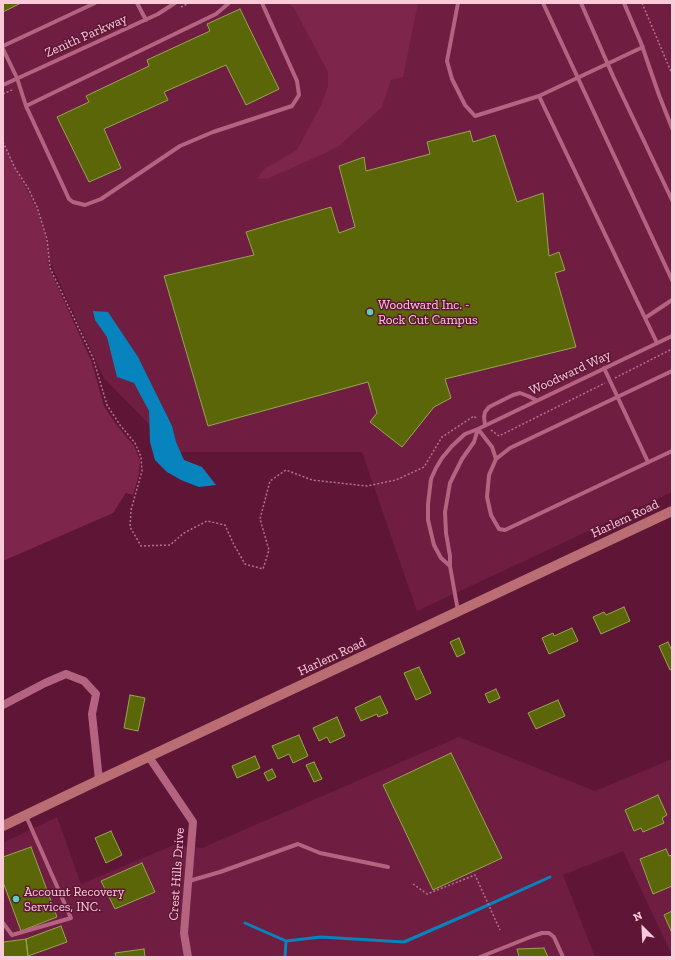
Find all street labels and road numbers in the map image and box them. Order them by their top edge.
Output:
street label: Zenith Parkway [43,11,129,61]
street label: Woodward Way [527,347,613,399]
street label: Harlem Road [589,497,661,541]
street label: Harlem Road [296,635,368,679]
street label: Crest Hills Drive [166,827,188,921]

